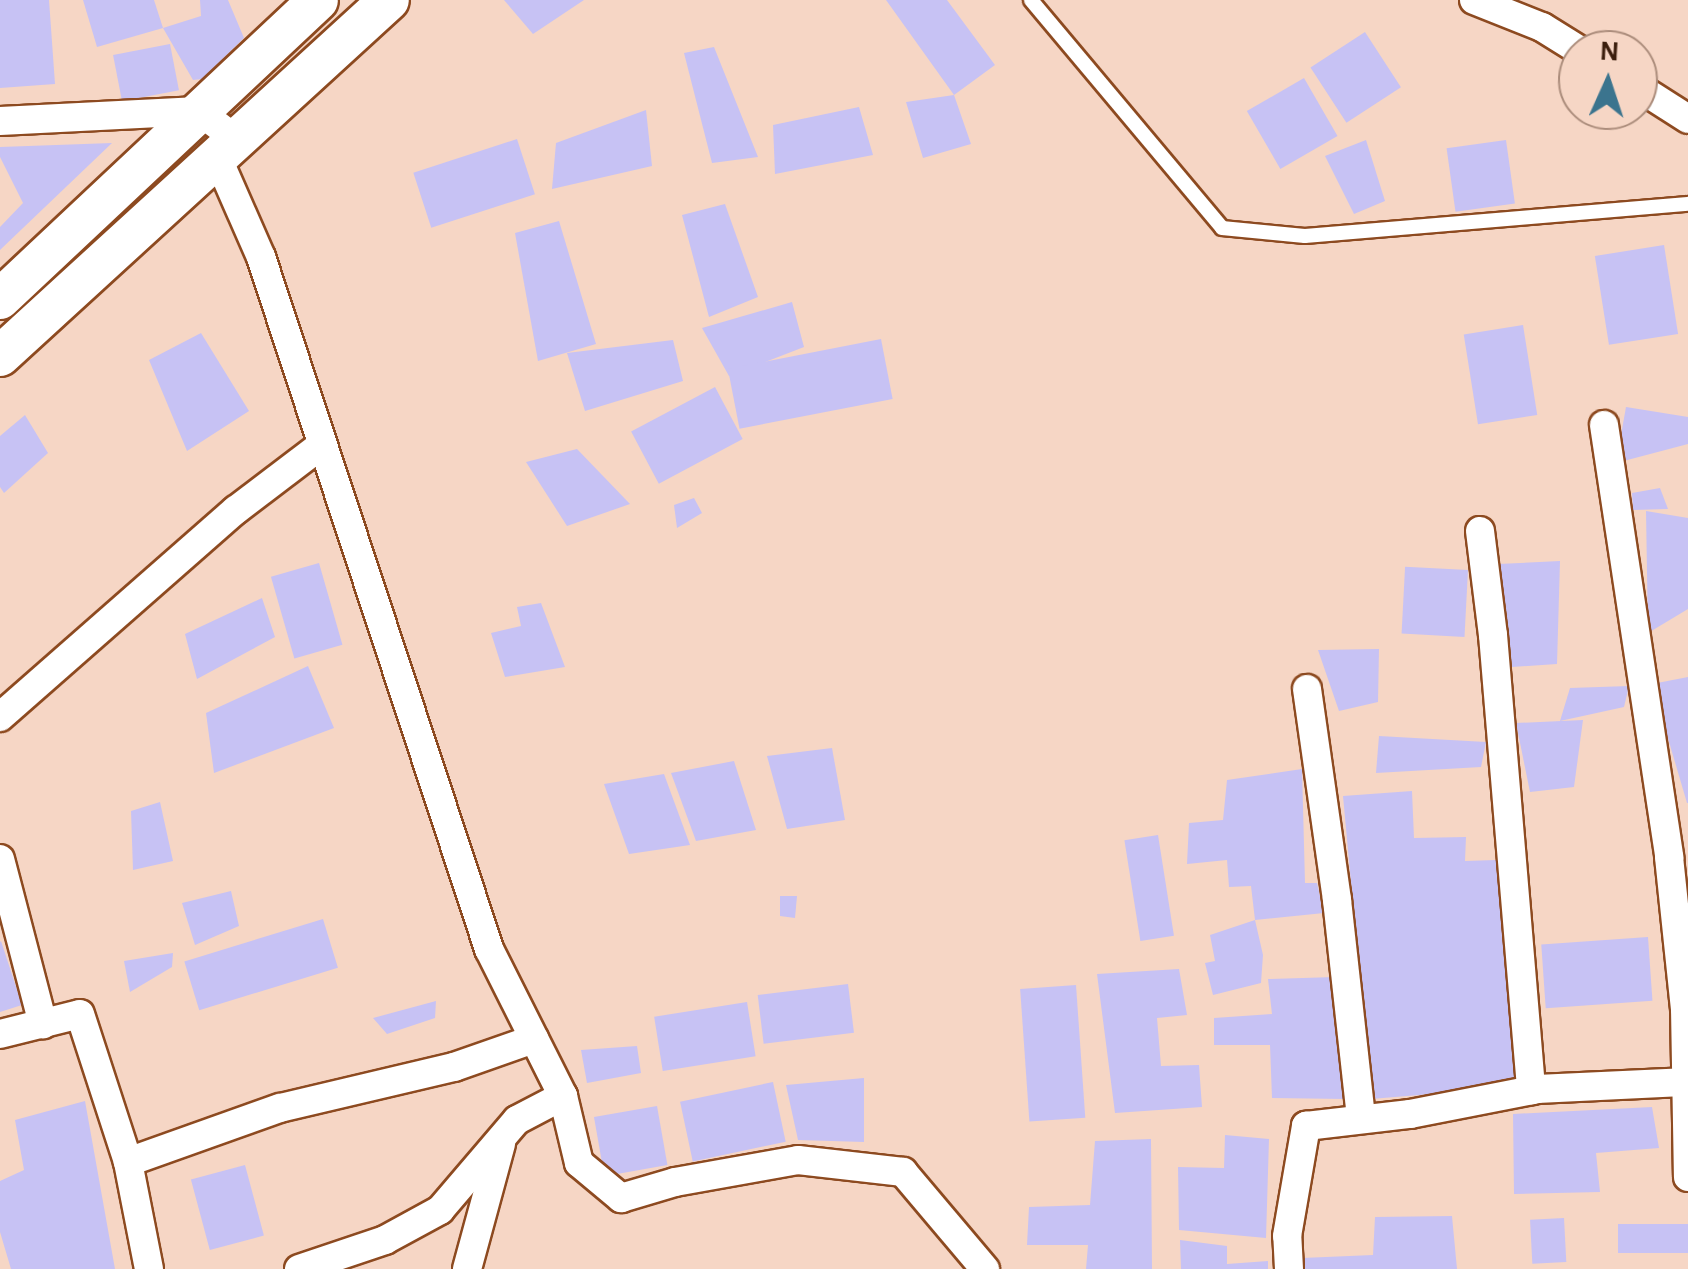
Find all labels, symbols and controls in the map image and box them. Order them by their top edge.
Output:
north arrow [1558,30,1658,130]
text: N [1599,38,1620,67]

